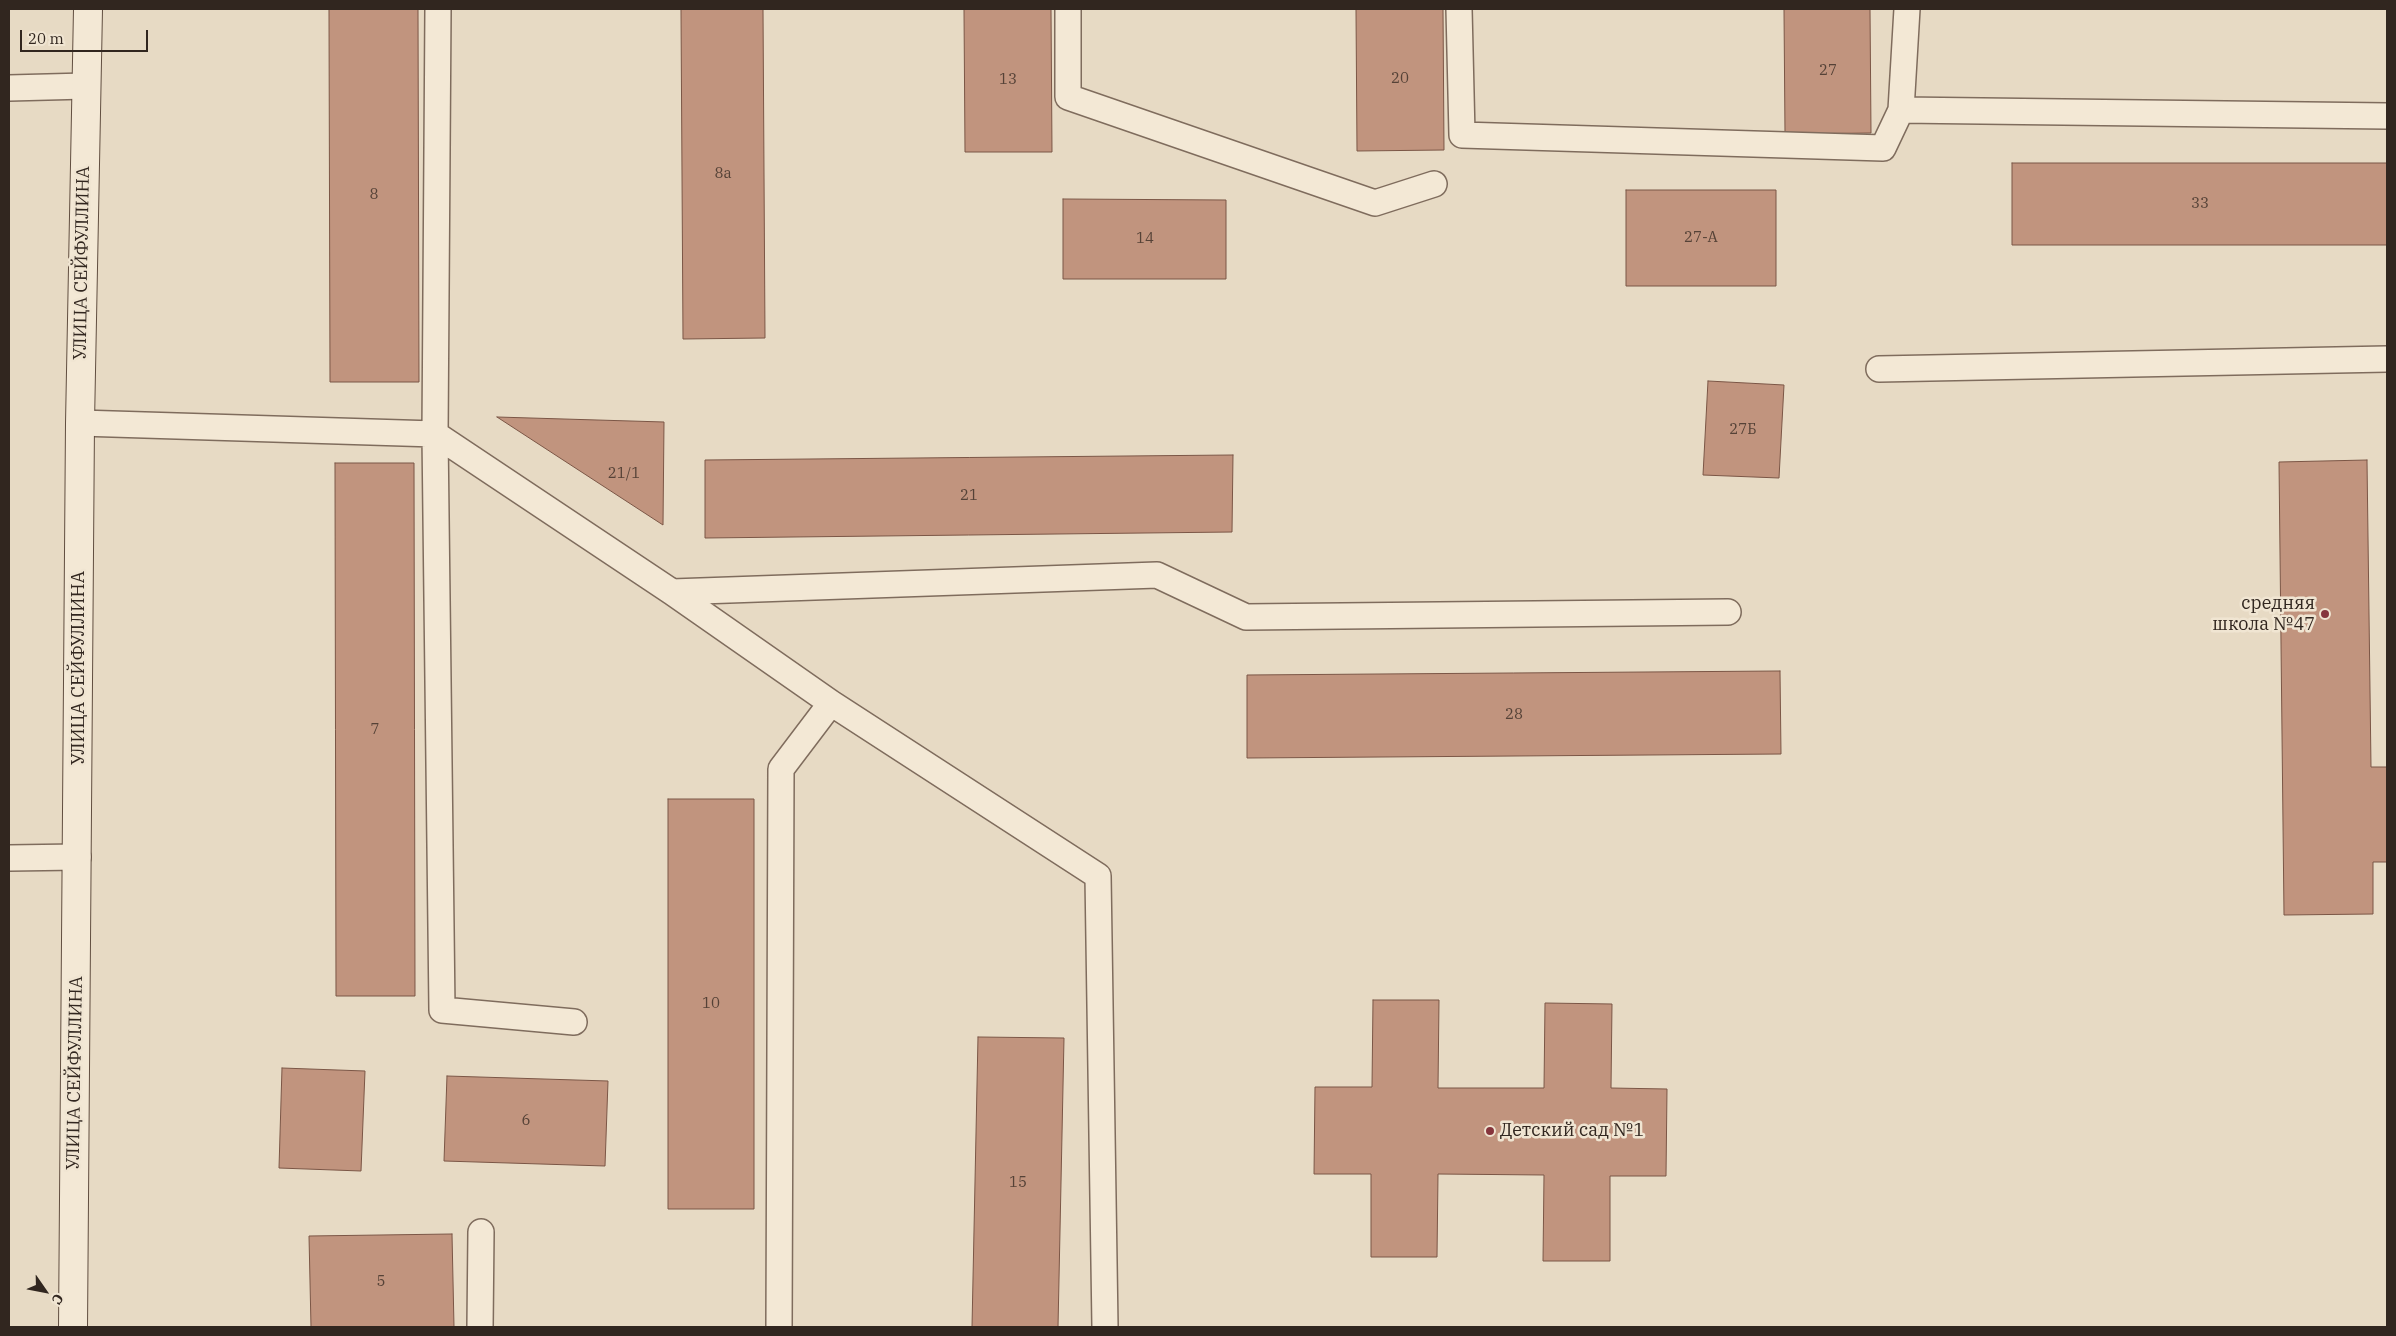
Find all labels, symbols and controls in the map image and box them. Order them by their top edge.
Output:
scale bar [22,20,150,52]
text: 20 m [28,29,64,48]
house number: 27 [1819,62,1837,80]
house number: 20 [1391,70,1409,88]
house number: 13 [999,71,1017,89]
house number: 8а [714,165,732,183]
street label: УЛИЦА СЕЙФУЛЛИНА [70,166,94,360]
house number: 8 [370,186,378,204]
house number: 33 [2191,195,2209,213]
house number: 27-А [1684,229,1718,247]
house number: 14 [1136,230,1154,248]
house number: 27Б [1729,421,1757,439]
house number: 21/1 [608,465,640,483]
house number: 21 [960,487,978,505]
street label: УЛИЦА СЕЙФУЛЛИНА [68,571,90,765]
place label: средняя школа №47 [2212,593,2315,636]
marker: средняя школа №47 [2319,608,2331,620]
house number: 28 [1505,706,1523,724]
house number: 7 [371,721,379,739]
street label: УЛИЦА СЕЙФУЛЛИНА [63,976,87,1170]
house number: 10 [702,995,720,1013]
house number: 6 [522,1112,530,1130]
place label: Детский сад №1 [1500,1120,1644,1142]
marker: Детский сад №1 [1484,1125,1496,1137]
house number: 15 [1009,1174,1027,1192]
north arrow [20,1266,70,1316]
house number: 5 [377,1273,385,1291]
text: С [47,1290,68,1308]

